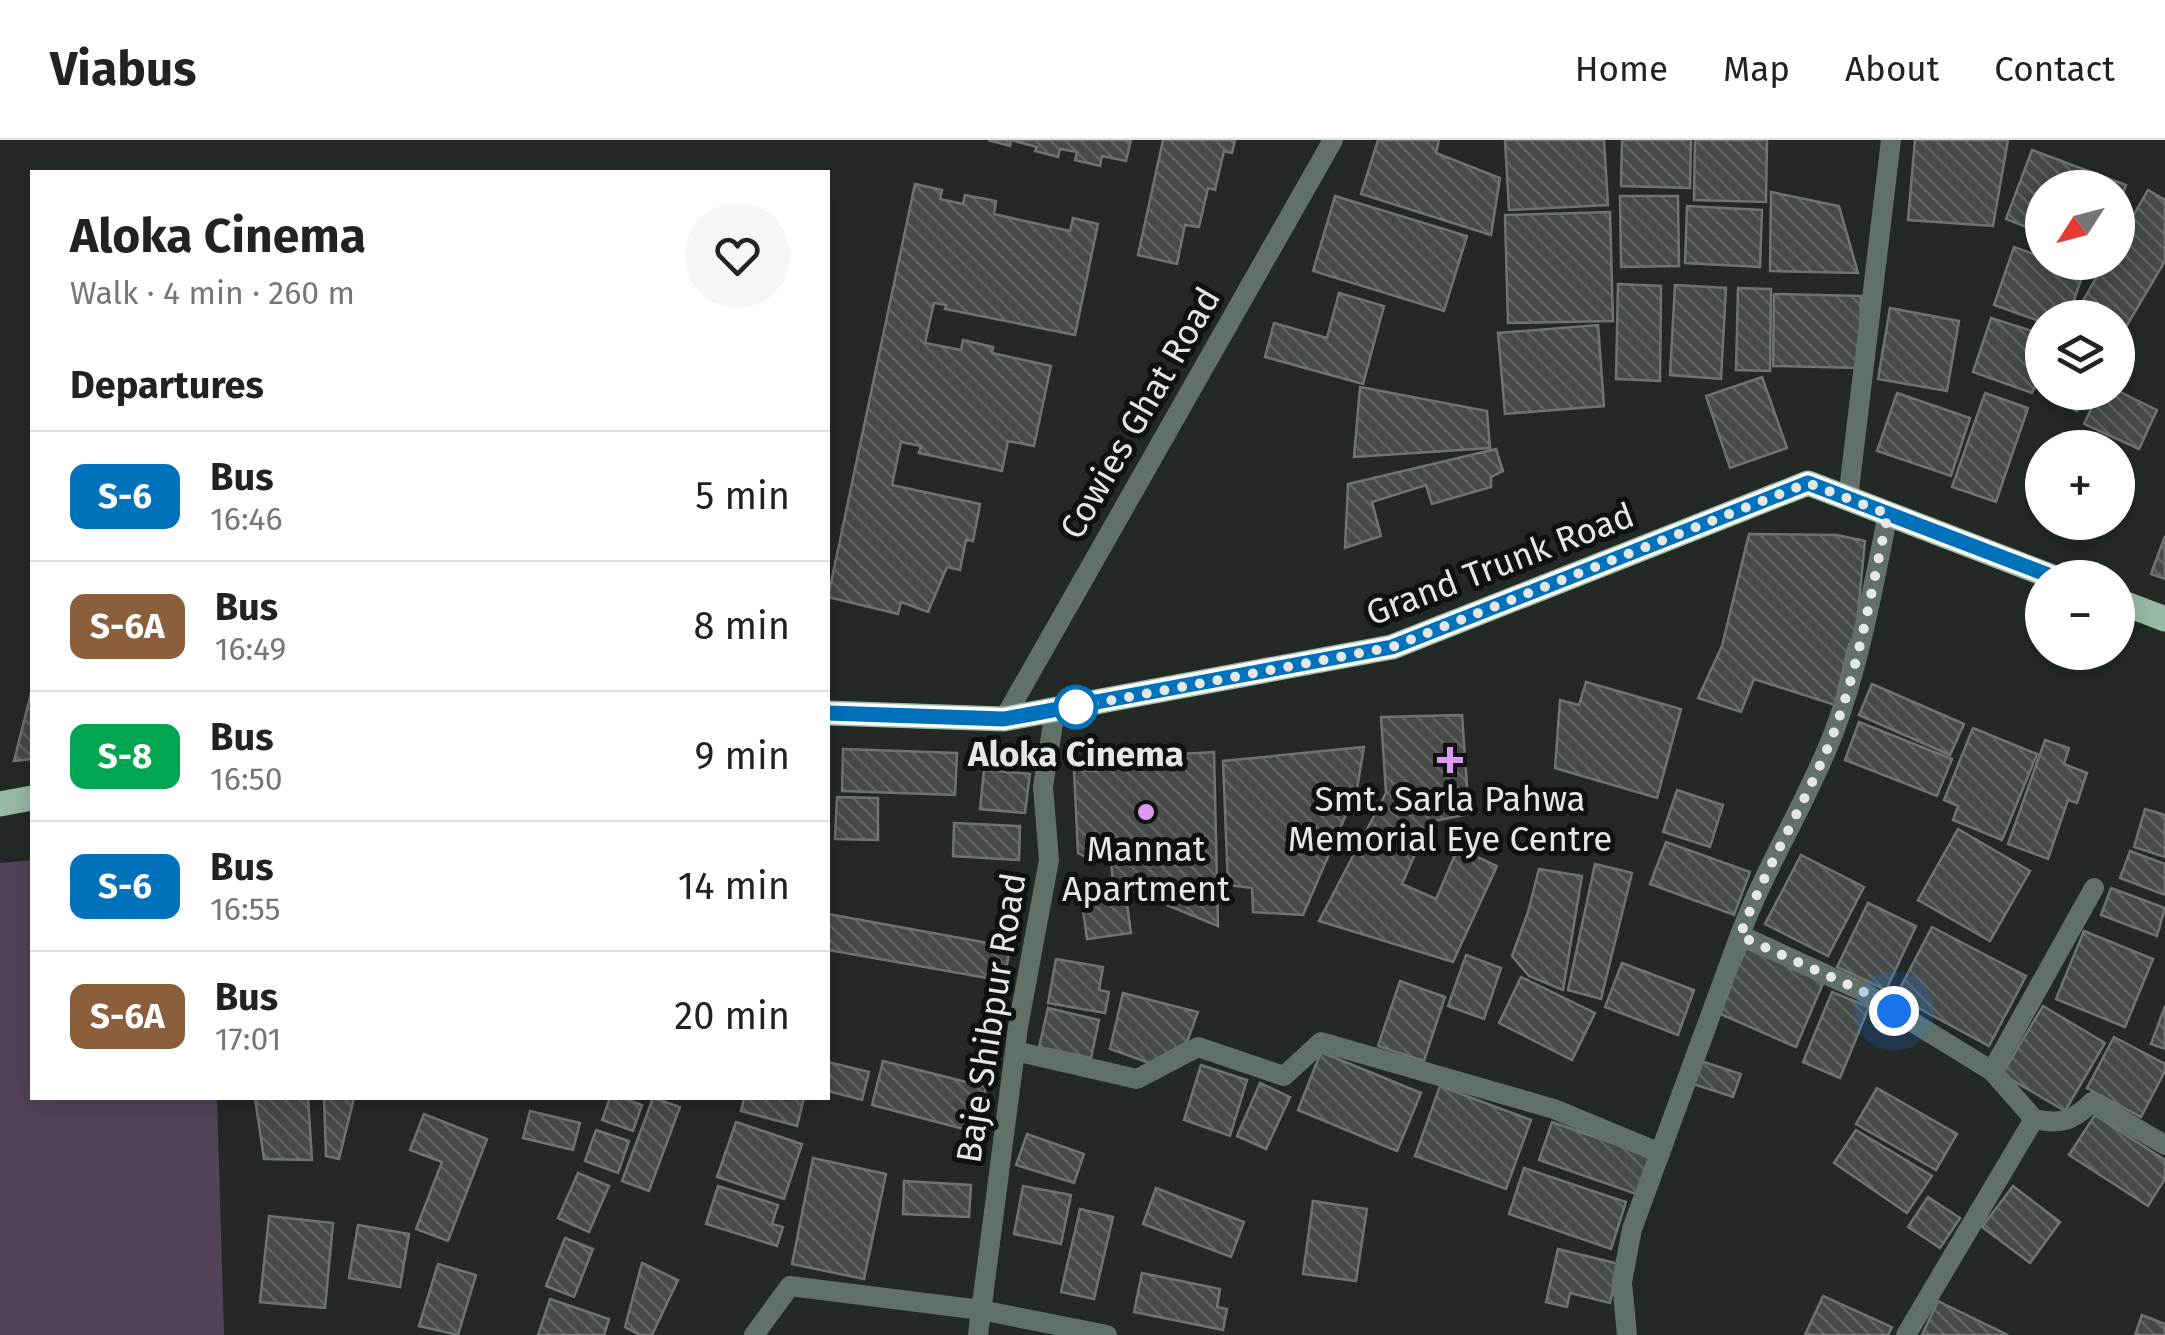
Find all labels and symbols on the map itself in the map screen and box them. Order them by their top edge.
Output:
north arrow [2025,170,2135,280]
street label: Cowies Ghat Road [1051,280,1229,546]
street label: Grand Trunk Road [1360,494,1640,634]
marker: Aloka Cinema [1055,686,1097,728]
place label: Aloka Cinema [967,733,1184,775]
marker: Smt. Sarla Pahwa Memorial Eye Centre [1437,747,1463,773]
place label: Smt. Sarla Pahwa Memorial Eye Centre [1288,778,1612,860]
marker: Mannat Apartment [1135,801,1157,823]
place label: Mannat Apartment [1062,828,1230,910]
street label: Baje Shibpur Road [947,870,1035,1166]
your location [1869,986,1919,1036]

